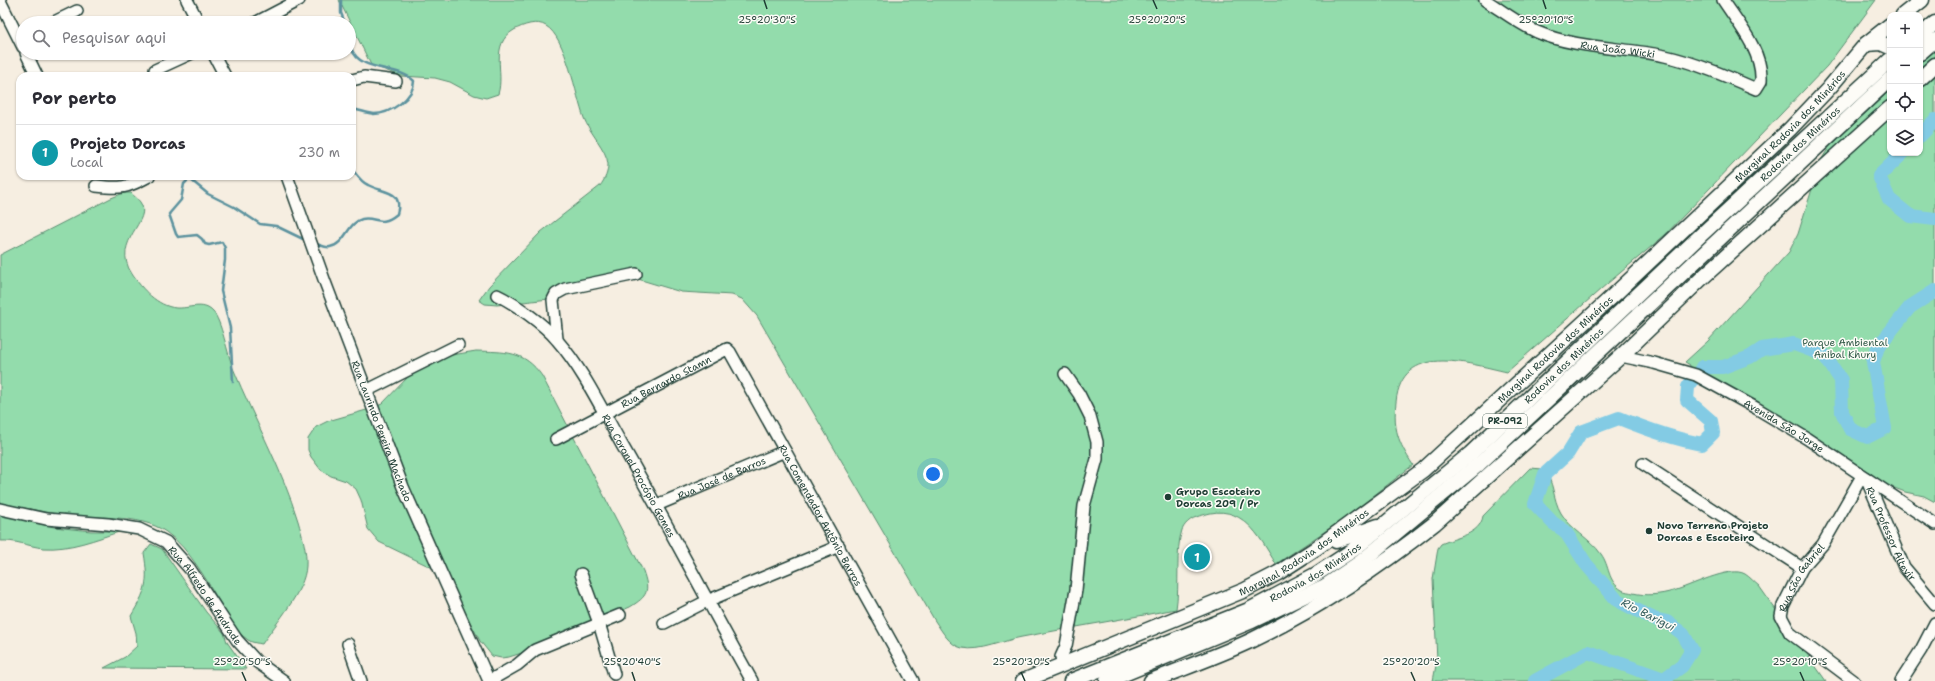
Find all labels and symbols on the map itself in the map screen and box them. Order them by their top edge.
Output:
text: 25°20'30"S [738,13,796,26]
text: 25°20'20"S [1128,13,1186,26]
text: 25°20'10"S [1519,13,1574,26]
street label: Rua João Wicki [1580,38,1656,61]
street label: Marginal Rodovia dos Minérios [1731,67,1847,183]
street label: Rodovia dos Minérios [1757,103,1841,183]
street label: Marginal Rodovia dos Minérios [1495,293,1615,405]
street label: Rodovia dos Minérios [1521,325,1605,407]
park label: Parque Ambiental Anibal Khury [1802,336,1888,361]
street label: Rua Bernardo Stamn [618,352,713,410]
street label: Rua Laurindo Pereira Machado [349,358,415,503]
street label: Avenida São Jorge [1742,396,1827,455]
street label: Rua Coronel Procópio Gomes [600,412,679,540]
road number: PR-092 [1483,414,1527,428]
street label: Rua Comendador Antônio Barros [776,442,865,588]
street label: Rua José de Barros [675,453,768,502]
your location [923,464,943,484]
street label: Rua Professor Altevir [1864,484,1919,583]
place label: Grupo Escoteiro Dorcas 209 / Pr [1176,485,1261,510]
marker: Grupo Escoteiro Dorcas 209 / Pr [1163,492,1173,502]
street label: Marginal Rodovia dos Minérios [1236,506,1372,596]
place label: Novo Terreno Projeto Dorcas e Escoteiro [1657,519,1769,544]
marker: Novo Terreno Projeto Dorcas e Escoteiro [1644,526,1654,536]
street label: Rodovia dos Minérios [1267,540,1363,604]
street label: Rua São Gabriel [1776,541,1827,613]
pin: 1 [1184,542,1210,572]
street label: Rua Alfredo de Andrade [166,543,245,648]
water label: Rio Barigui [1619,595,1678,635]
text: 25°20'50"S [214,655,271,668]
text: 25°20'40"S [603,655,661,668]
text: 25°20'30"S [992,655,1050,668]
text: 25°20'20"S [1382,655,1440,668]
text: 25°20'10"S [1773,655,1828,668]

